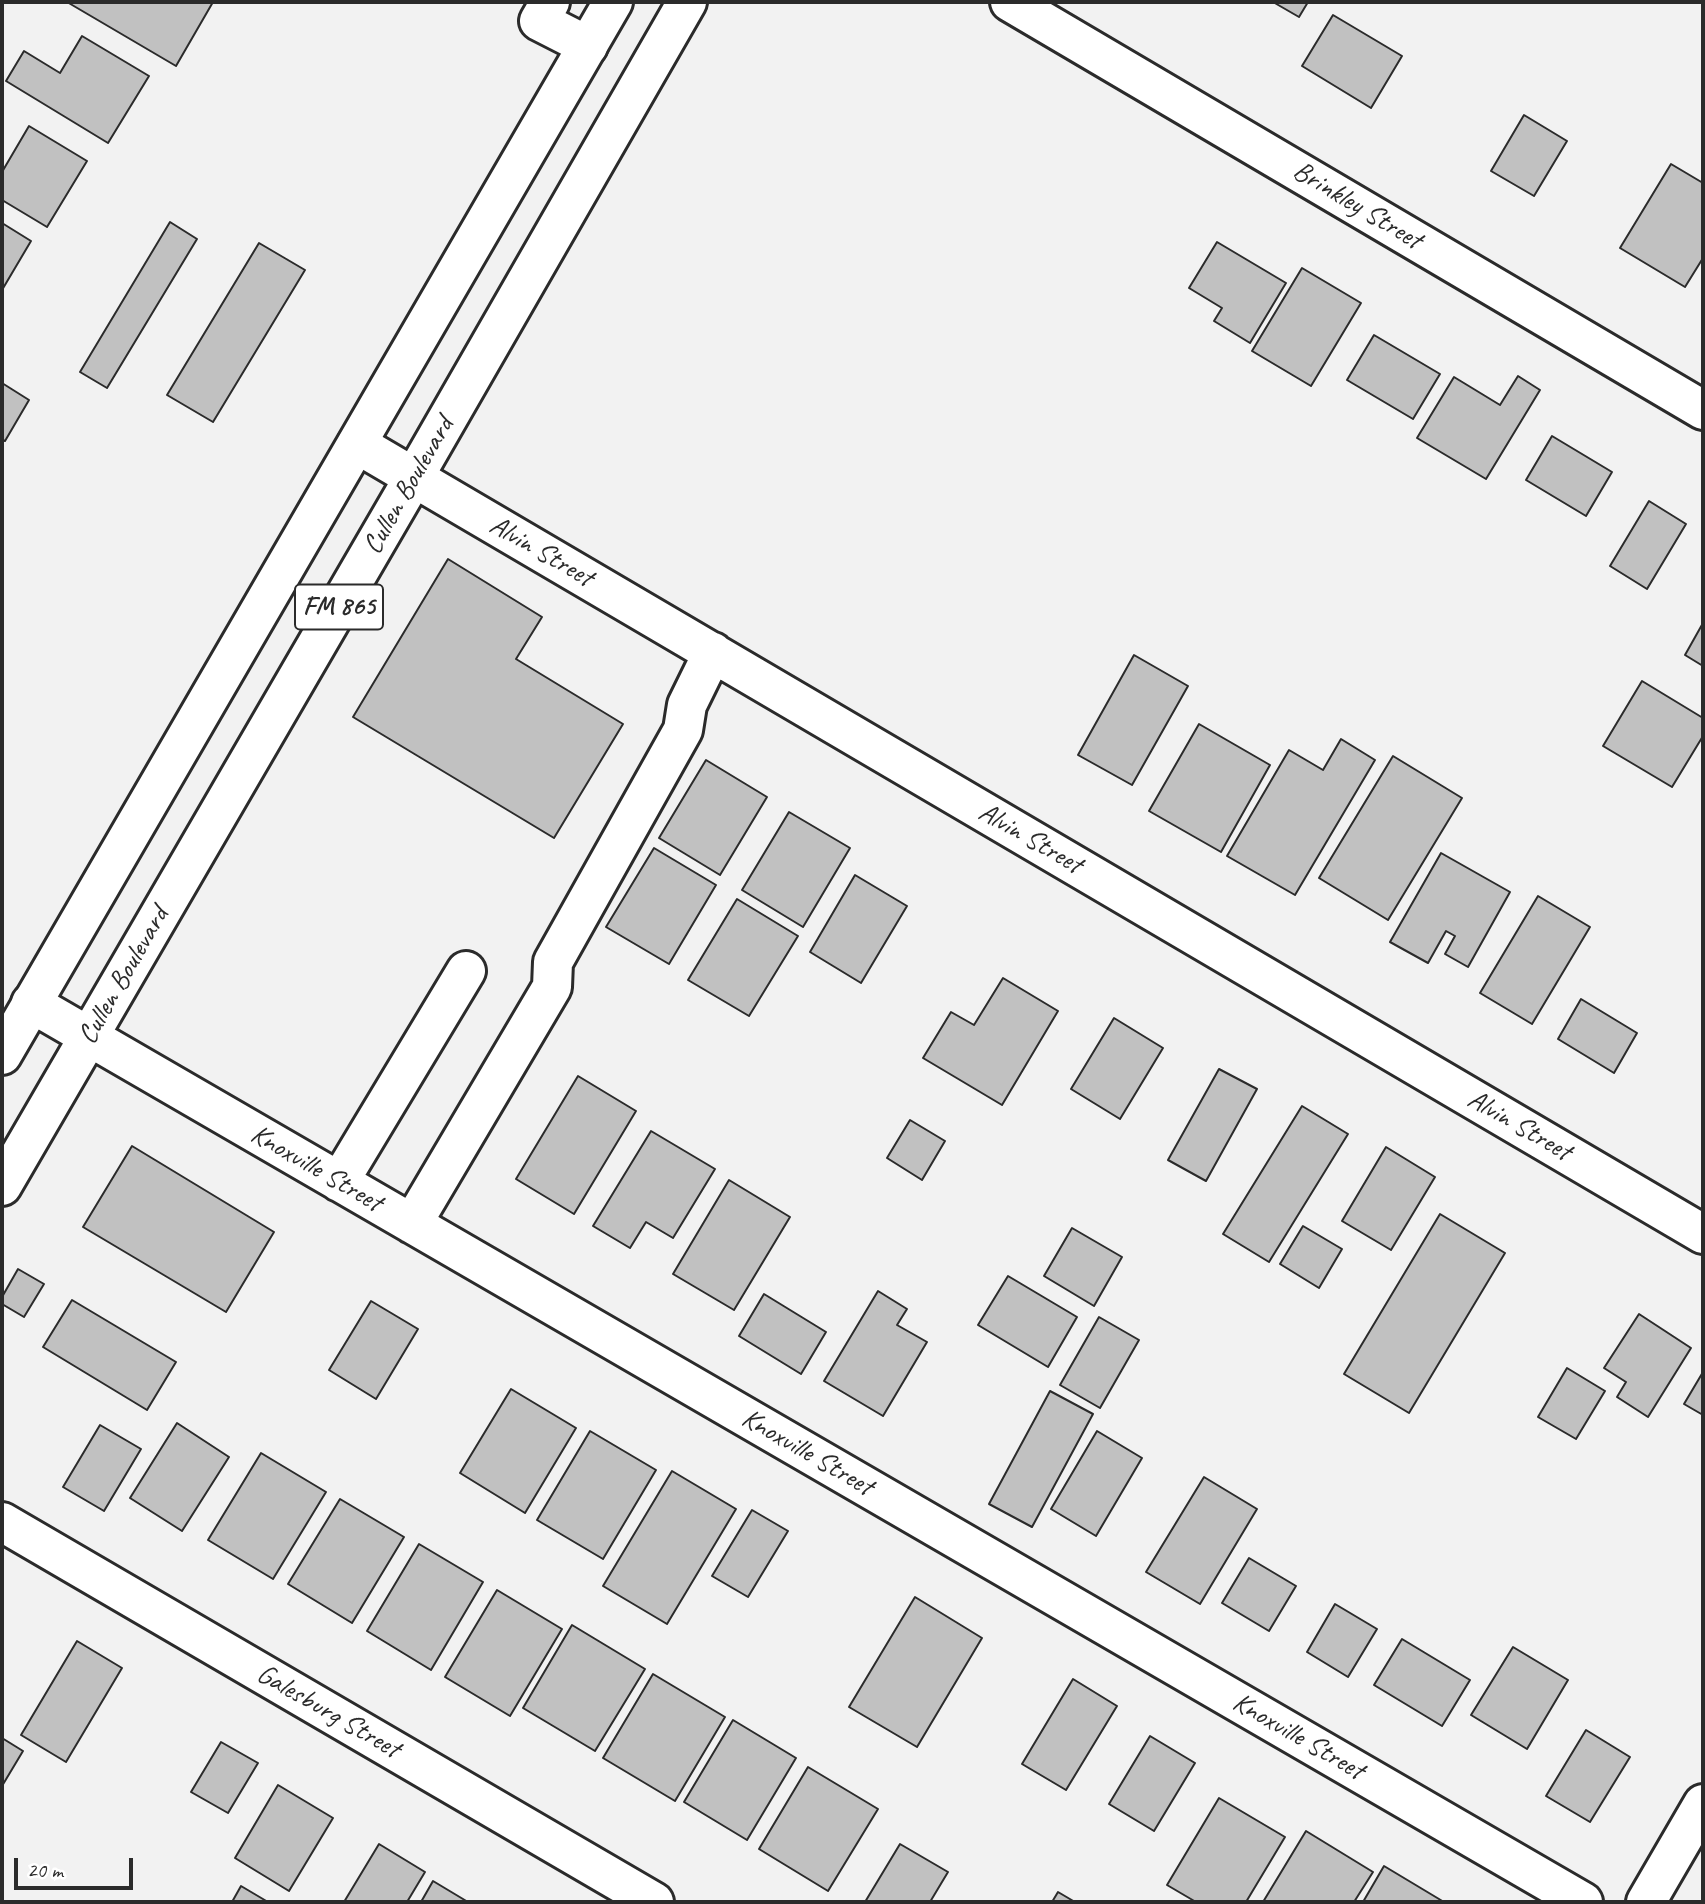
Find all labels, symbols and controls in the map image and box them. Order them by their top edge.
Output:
street label: Brinkley Street [1287,155,1427,257]
street label: Cullen Boulevard [356,411,462,561]
street label: Alvin Street [483,509,599,595]
road number: FM 865 [295,584,383,629]
street label: Alvin Street [972,796,1088,882]
street label: Cullen Boulevard [71,901,177,1051]
street label: Alvin Street [1461,1083,1577,1169]
street label: Knoxville Street [244,1118,388,1220]
street label: Knoxville Street [735,1402,879,1504]
street label: Galesburg Street [251,1658,405,1766]
street label: Knoxville Street [1226,1686,1370,1788]
scale bar [18,1844,136,1888]
text: 20 m [27,1857,63,1883]

